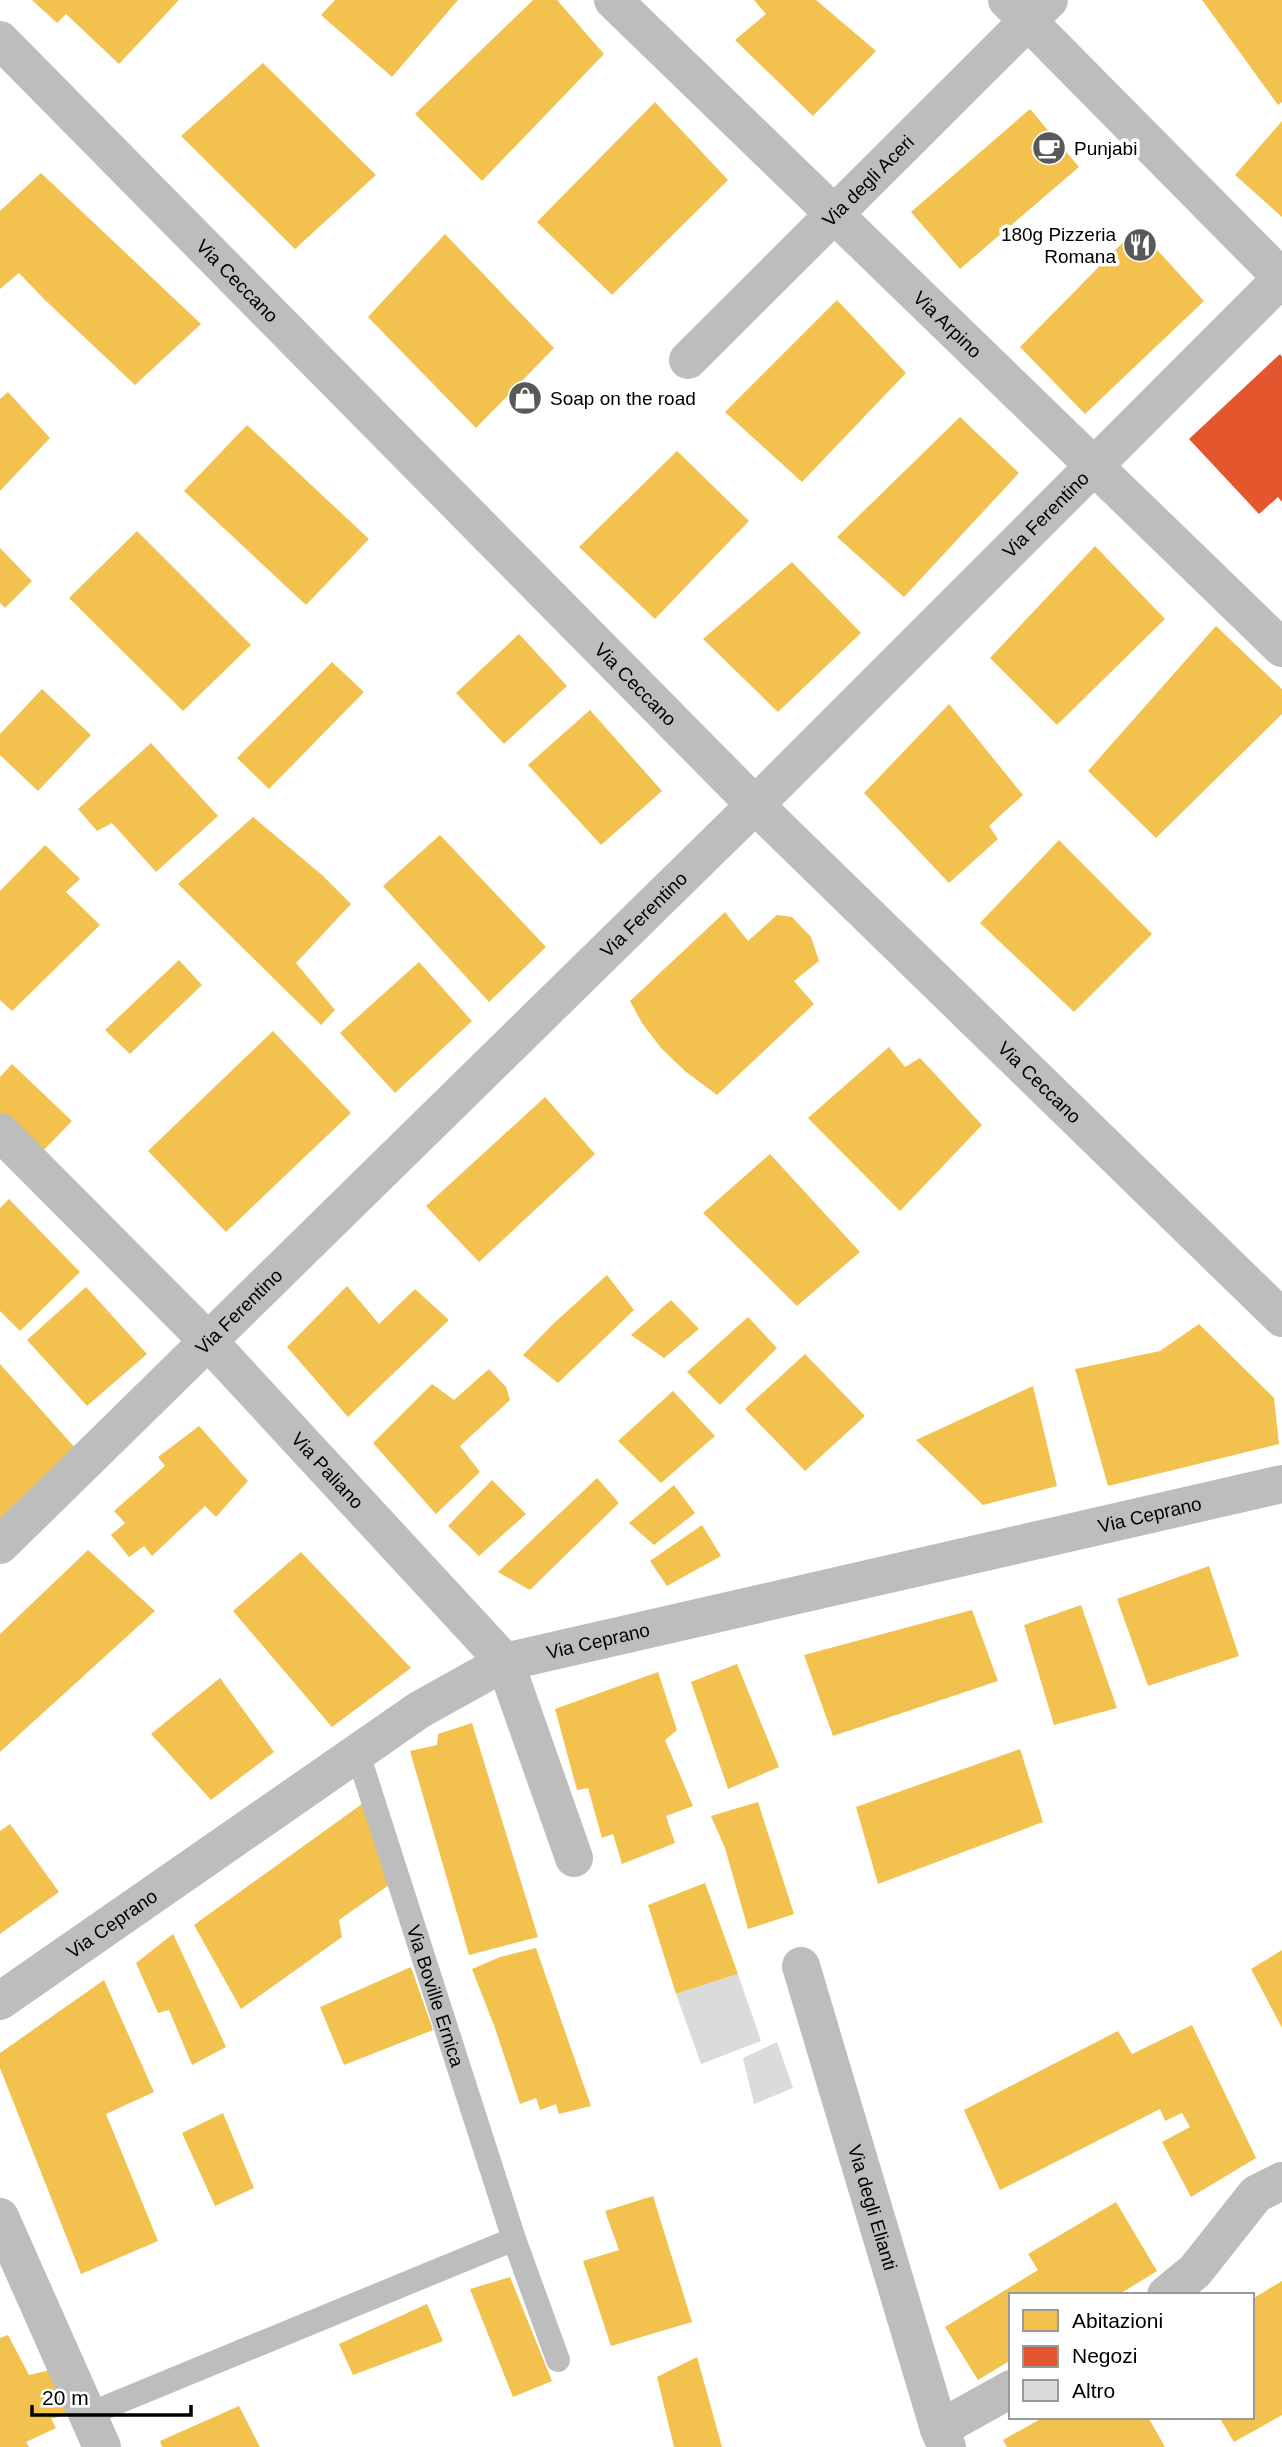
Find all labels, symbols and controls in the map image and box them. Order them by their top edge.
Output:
cafe icon: Punjabi [1030,129,1068,167]
street label: Via degli Aceri [818,131,918,231]
place label: Punjabi [1074,138,1137,159]
place label: 180g Pizzeria Romana [1001,224,1116,267]
restaurant icon: 180g Pizzeria Romana [1121,226,1159,264]
street label: Via Ceccano [192,235,283,326]
street label: Via Arpino [909,287,986,362]
shop icon: Soap on the road [506,379,544,417]
place label: Soap on the road [550,388,696,409]
street label: Via Ferentino [998,467,1093,562]
street label: Via Ceccano [590,639,681,730]
street label: Via Ferentino [596,867,691,961]
street label: Via Ceccano [994,1037,1085,1127]
street label: Via Ferentino [191,1264,286,1358]
street label: Via Paliano [287,1428,368,1513]
street label: Via Ceprano [1096,1492,1203,1536]
street label: Via Ceprano [544,1619,652,1663]
street label: Via Ceprano [62,1885,161,1962]
street label: Via Boville Ernica [403,1922,469,2070]
street label: Via degli Elianti [844,2142,902,2273]
legend [1009,2293,1254,2419]
text: Abitazioni [1072,2309,1163,2332]
text: Negozi [1072,2344,1137,2367]
scale bar [32,2374,191,2418]
text: Altro [1072,2379,1115,2402]
text: 20 m [42,2386,89,2409]

